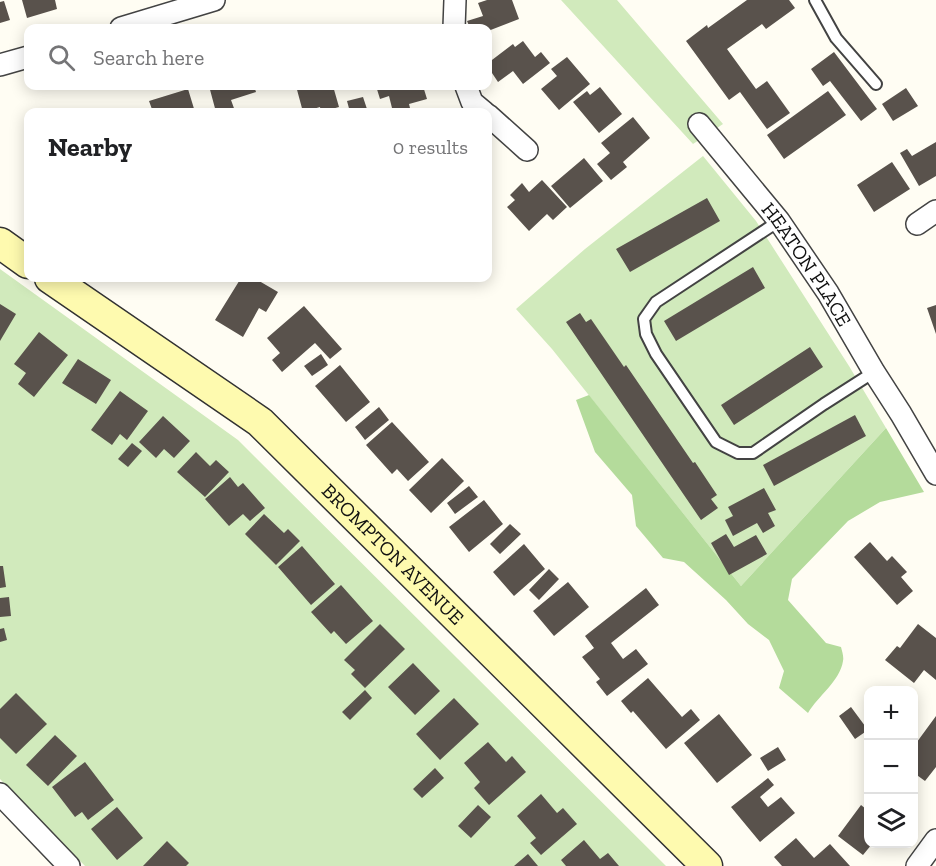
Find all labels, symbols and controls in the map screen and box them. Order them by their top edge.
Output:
search box [24,24,492,90]
icon: search [45,41,78,74]
text: Search here [93,44,204,71]
text: Nearby [48,131,132,163]
text: 0 results [393,135,468,159]
street label: HEATON PLACE [757,197,857,330]
street label: BROMPTON AVENUE [317,478,469,630]
map controls [864,686,918,848]
button: + [864,686,918,740]
button: − [864,740,918,794]
button: layers [864,794,918,848]

